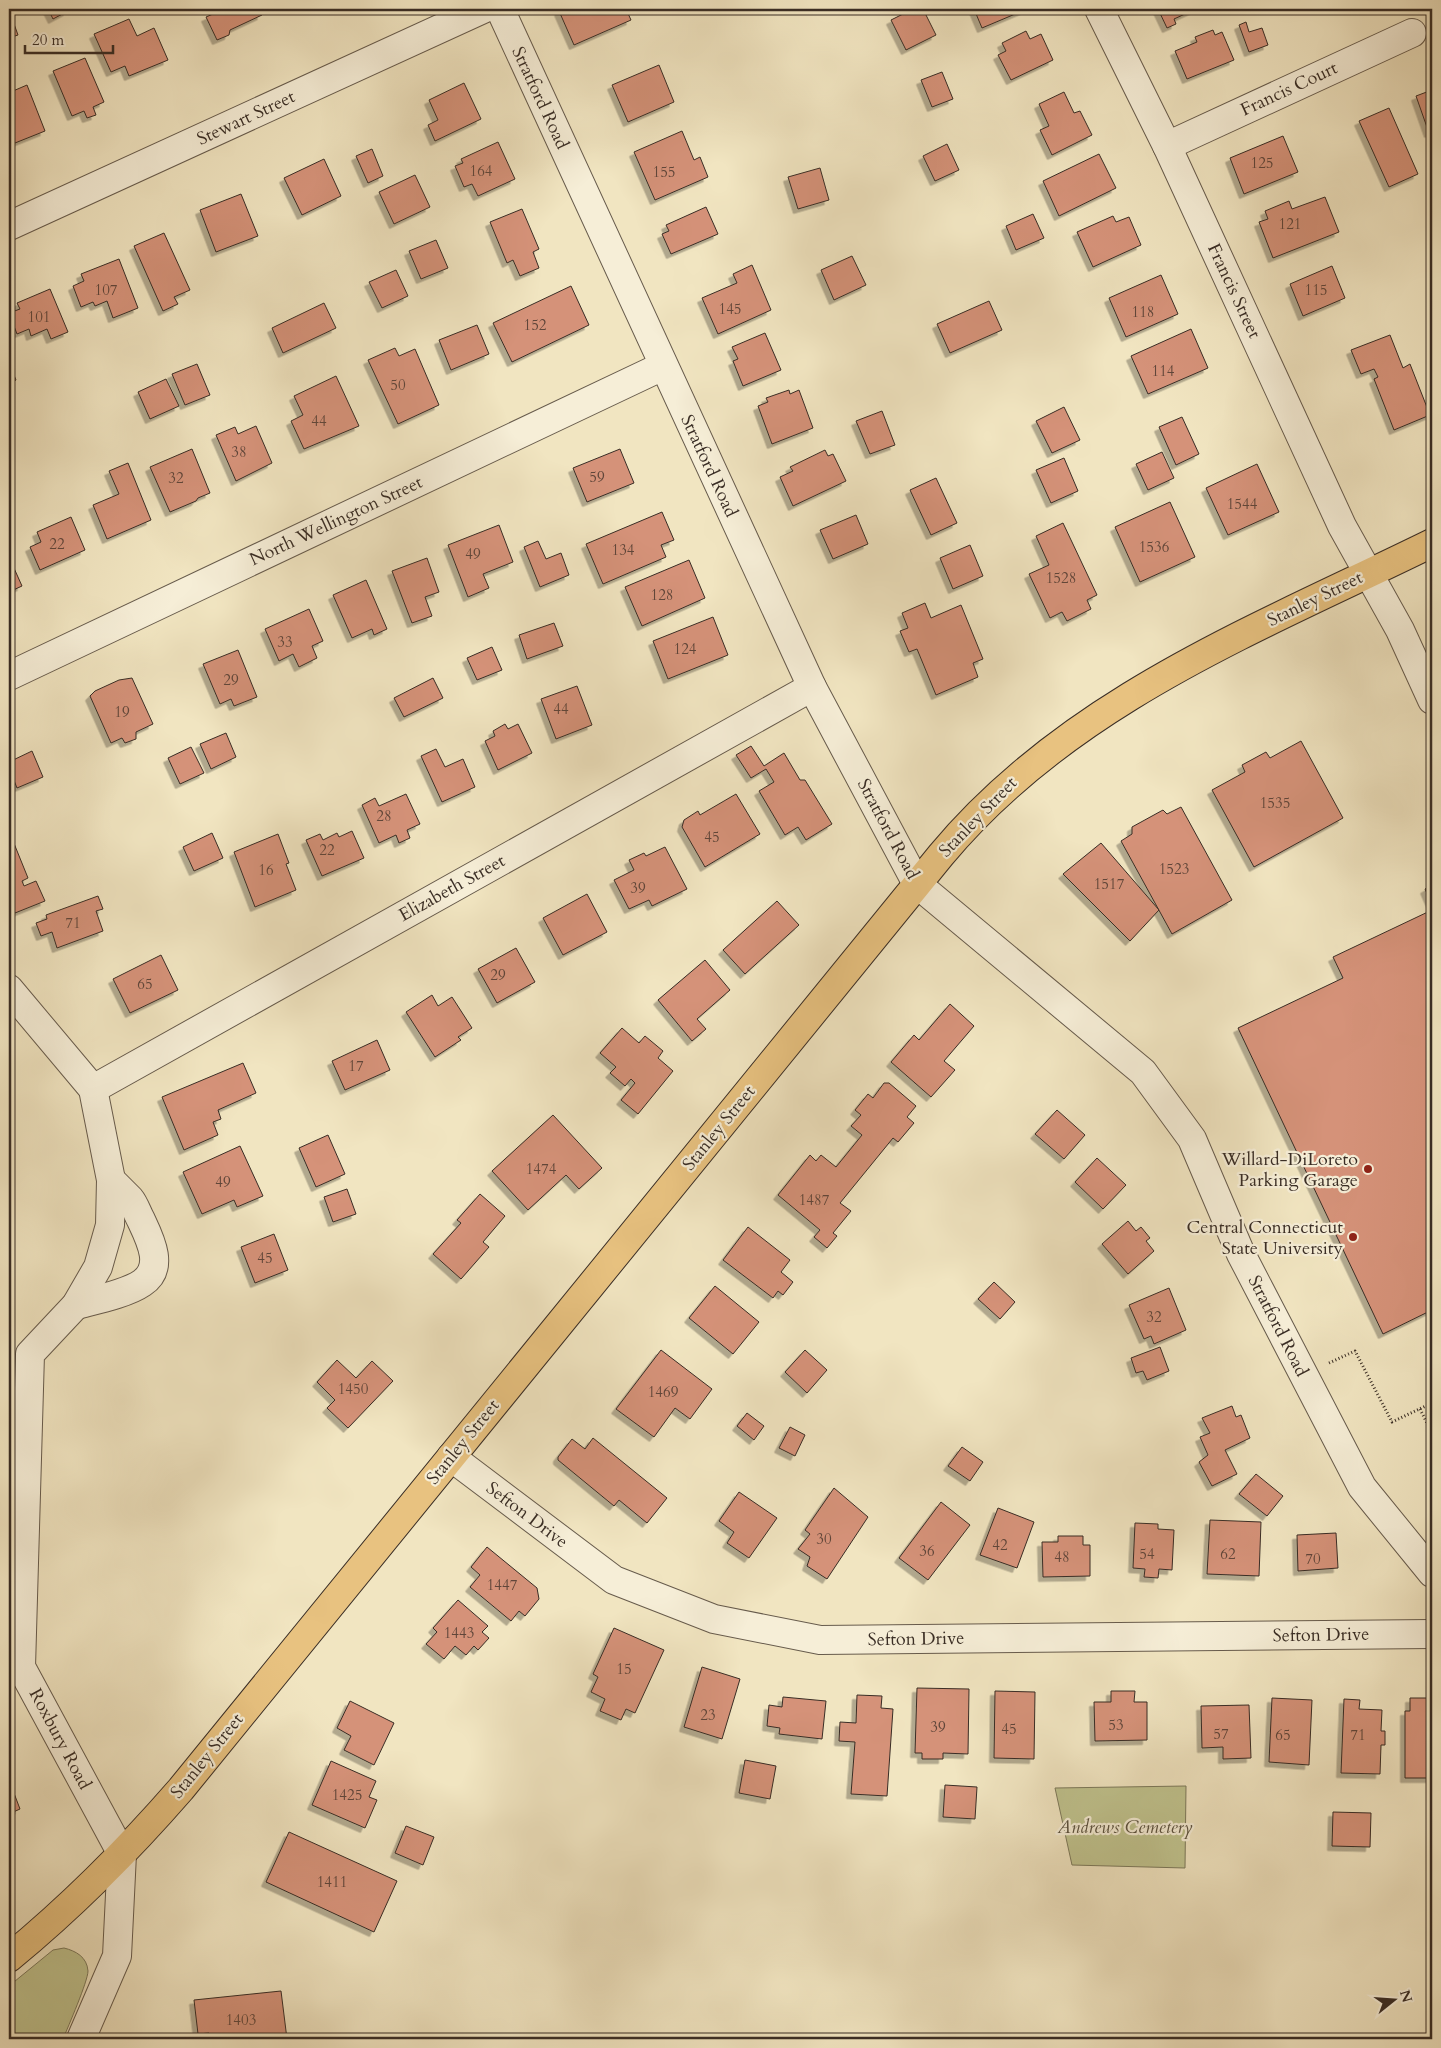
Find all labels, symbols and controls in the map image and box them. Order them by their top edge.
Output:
scale bar [25,22,112,54]
text: 20 m [32,30,64,50]
street label: Stratford Road [505,43,575,154]
street label: Francis Court [1236,55,1342,122]
street label: Stewart Street [193,84,299,152]
house number: 125 [1250,153,1274,173]
house number: 164 [469,161,493,181]
house number: 155 [652,162,676,182]
house number: 121 [1278,214,1302,234]
street label: Francis Street [1201,239,1267,343]
house number: 107 [94,280,118,300]
house number: 115 [1304,280,1328,300]
house number: 145 [718,299,742,319]
house number: 118 [1131,302,1155,322]
house number: 101 [27,307,51,327]
house number: 152 [523,315,547,335]
house number: 114 [1151,361,1175,381]
house number: 50 [390,375,406,395]
house number: 44 [311,411,327,431]
street label: Stratford Road [674,411,744,522]
house number: 38 [231,442,247,462]
house number: 59 [589,467,605,487]
house number: 32 [168,468,184,488]
street label: North Wellington Street [245,470,427,572]
house number: 1544 [1227,494,1258,514]
house number: 22 [49,534,65,554]
house number: 1536 [1139,537,1170,557]
house number: 134 [611,540,635,560]
house number: 49 [465,544,481,564]
street label: Stanley Street [1263,565,1367,633]
house number: 1528 [1046,568,1076,588]
house number: 128 [650,585,674,605]
house number: 33 [277,632,293,652]
house number: 124 [673,639,697,659]
house number: 29 [223,670,239,690]
house number: 44 [553,699,569,719]
house number: 19 [114,702,130,722]
street label: Stanley Street [933,771,1023,863]
street label: Stratford Road [851,774,925,884]
house number: 1535 [1260,793,1290,813]
house number: 28 [376,806,392,826]
house number: 45 [704,827,720,847]
house number: 22 [319,840,335,860]
street label: Elizabeth Street [394,848,510,928]
house number: 1523 [1159,859,1189,879]
house number: 16 [258,860,274,880]
house number: 1517 [1094,874,1125,894]
house number: 39 [630,878,646,898]
house number: 71 [65,913,81,933]
house number: 29 [490,965,506,985]
house number: 65 [137,974,153,994]
house number: 17 [348,1056,364,1076]
street label: Stanley Street [677,1080,761,1176]
place label: Willard-DiLoreto Parking Garage [1220,1147,1358,1193]
house number: 1474 [526,1159,557,1179]
marker: Willard-DiLoreto Parking Garage [1362,1163,1374,1175]
house number: 49 [215,1172,231,1192]
house number: 1487 [799,1190,830,1210]
place label: Central Connecticut State University [1187,1215,1343,1261]
marker: Central Connecticut State University [1347,1231,1359,1243]
house number: 45 [257,1248,273,1268]
street label: Stratford Road [1242,1271,1314,1381]
house number: 32 [1146,1307,1162,1327]
house number: 1450 [338,1379,369,1399]
house number: 1469 [648,1382,679,1402]
street label: Stanley Street [421,1394,505,1490]
street label: Sefton Drive [481,1476,573,1554]
house number: 30 [816,1529,832,1549]
house number: 42 [992,1535,1008,1555]
house number: 36 [919,1541,935,1561]
house number: 54 [1139,1544,1155,1564]
house number: 62 [1220,1544,1236,1564]
house number: 48 [1054,1547,1070,1567]
house number: 70 [1305,1549,1321,1569]
house number: 1447 [487,1575,518,1595]
street label: Sefton Drive [1272,1622,1370,1648]
house number: 1443 [444,1623,474,1643]
street label: Sefton Drive [867,1626,965,1652]
house number: 15 [616,1659,632,1679]
street label: Roxbury Road [23,1684,97,1794]
house number: 23 [700,1705,716,1725]
street label: Stanley Street [165,1708,249,1804]
house number: 53 [1108,1715,1124,1735]
house number: 39 [930,1717,946,1737]
house number: 45 [1001,1719,1017,1739]
house number: 57 [1213,1724,1229,1744]
house number: 65 [1275,1725,1291,1745]
house number: 71 [1350,1725,1366,1745]
house number: 1425 [332,1785,362,1805]
park label: Andrews Cemetery [1057,1815,1193,1840]
house number: 1411 [317,1872,347,1892]
north arrow [1368,1976,1418,2026]
text: N [1395,1988,1417,2005]
house number: 1403 [226,2010,256,2030]

